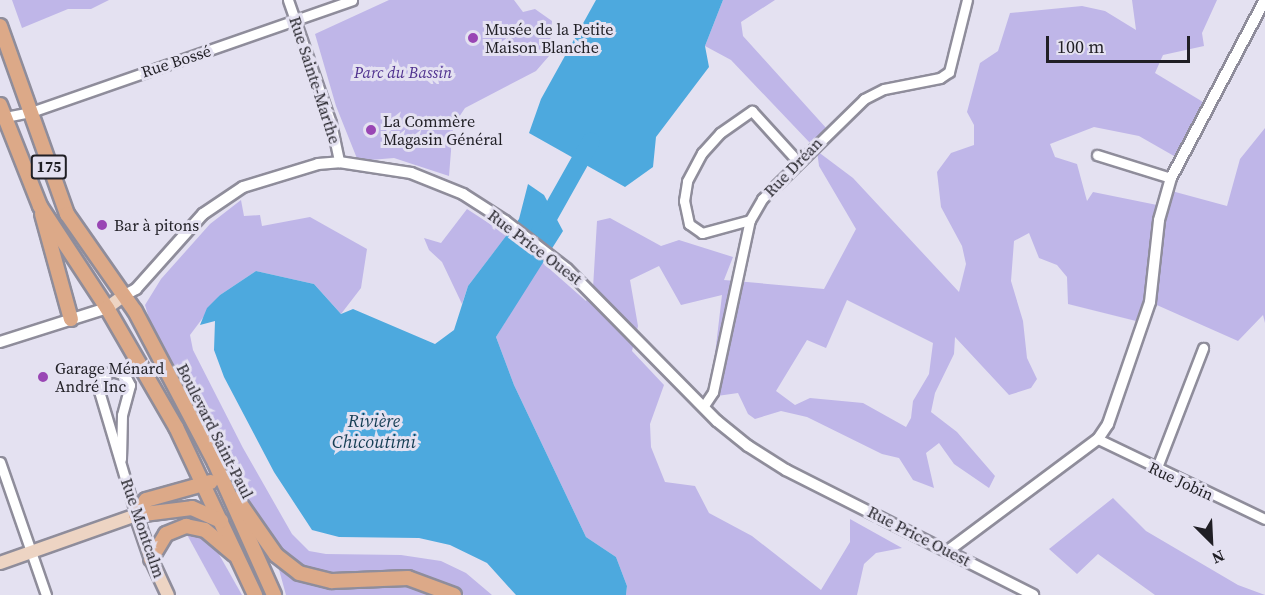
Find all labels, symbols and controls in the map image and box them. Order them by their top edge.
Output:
street label: Rue Sainte-Marthe [285,14,345,146]
place label: Musée de la Petite Maison Blanche [485,19,613,57]
scale bar [1049,24,1193,62]
marker: Musée de la Petite Maison Blanche [466,31,480,45]
text: 100 m [1057,34,1104,59]
street label: Rue Bossé [139,41,213,81]
park label: Parc du Bassin [354,62,452,82]
place label: La Commère Magasin Général [383,111,503,149]
marker: La Commère Magasin Général [364,123,378,137]
street label: Rue Dréan [760,133,826,201]
road number: 175 [29,155,68,179]
street label: Rue Price Ouest [484,205,586,289]
place label: Bar à pitons [114,215,199,235]
marker: Bar à pitons [95,218,109,232]
place label: Garage Ménard André Inc [55,358,164,396]
street label: Boulevard Saint-Paul [173,360,257,502]
marker: Garage Ménard André Inc [36,370,50,384]
water label: Rivière Chicoutimi [332,411,416,454]
street label: Rue Jobin [1146,458,1216,504]
street label: Rue Montcalm [117,476,169,580]
street label: Rue Price Ouest [864,502,974,570]
north arrow [1181,511,1241,571]
text: N [1209,545,1228,570]

